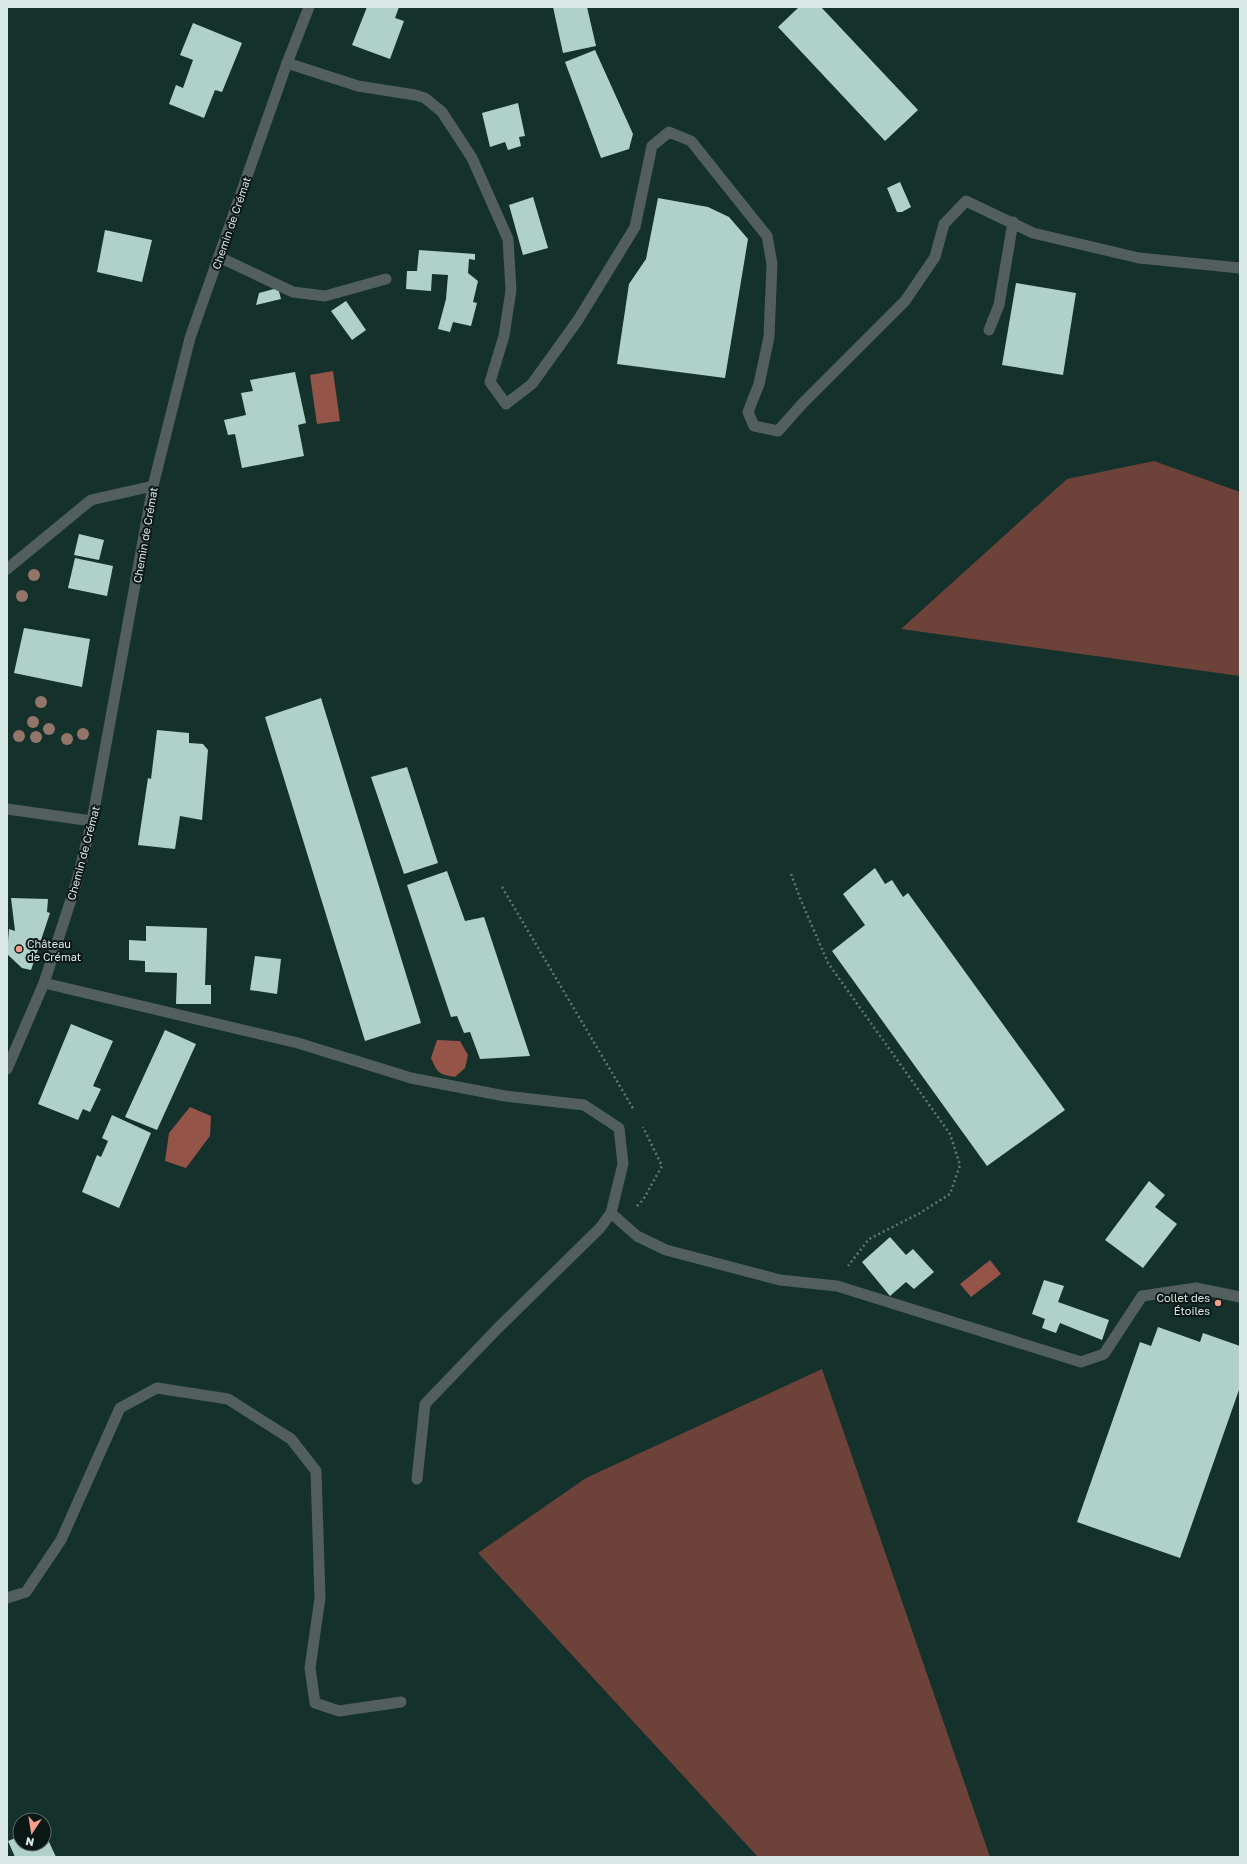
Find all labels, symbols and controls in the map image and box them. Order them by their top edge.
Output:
street label: Chemin de Crémat [209,175,253,271]
street label: Chemin de Crémat [130,486,160,584]
street label: Chemin de Crémat [64,804,102,902]
place label: Château de Crémat [27,937,81,963]
marker: Château de Crémat [14,944,24,954]
place label: Collet des Étoiles [1156,1291,1210,1317]
marker: Collet des Étoiles [1213,1298,1223,1308]
north arrow [12,1812,52,1852]
text: N [24,1835,35,1849]

